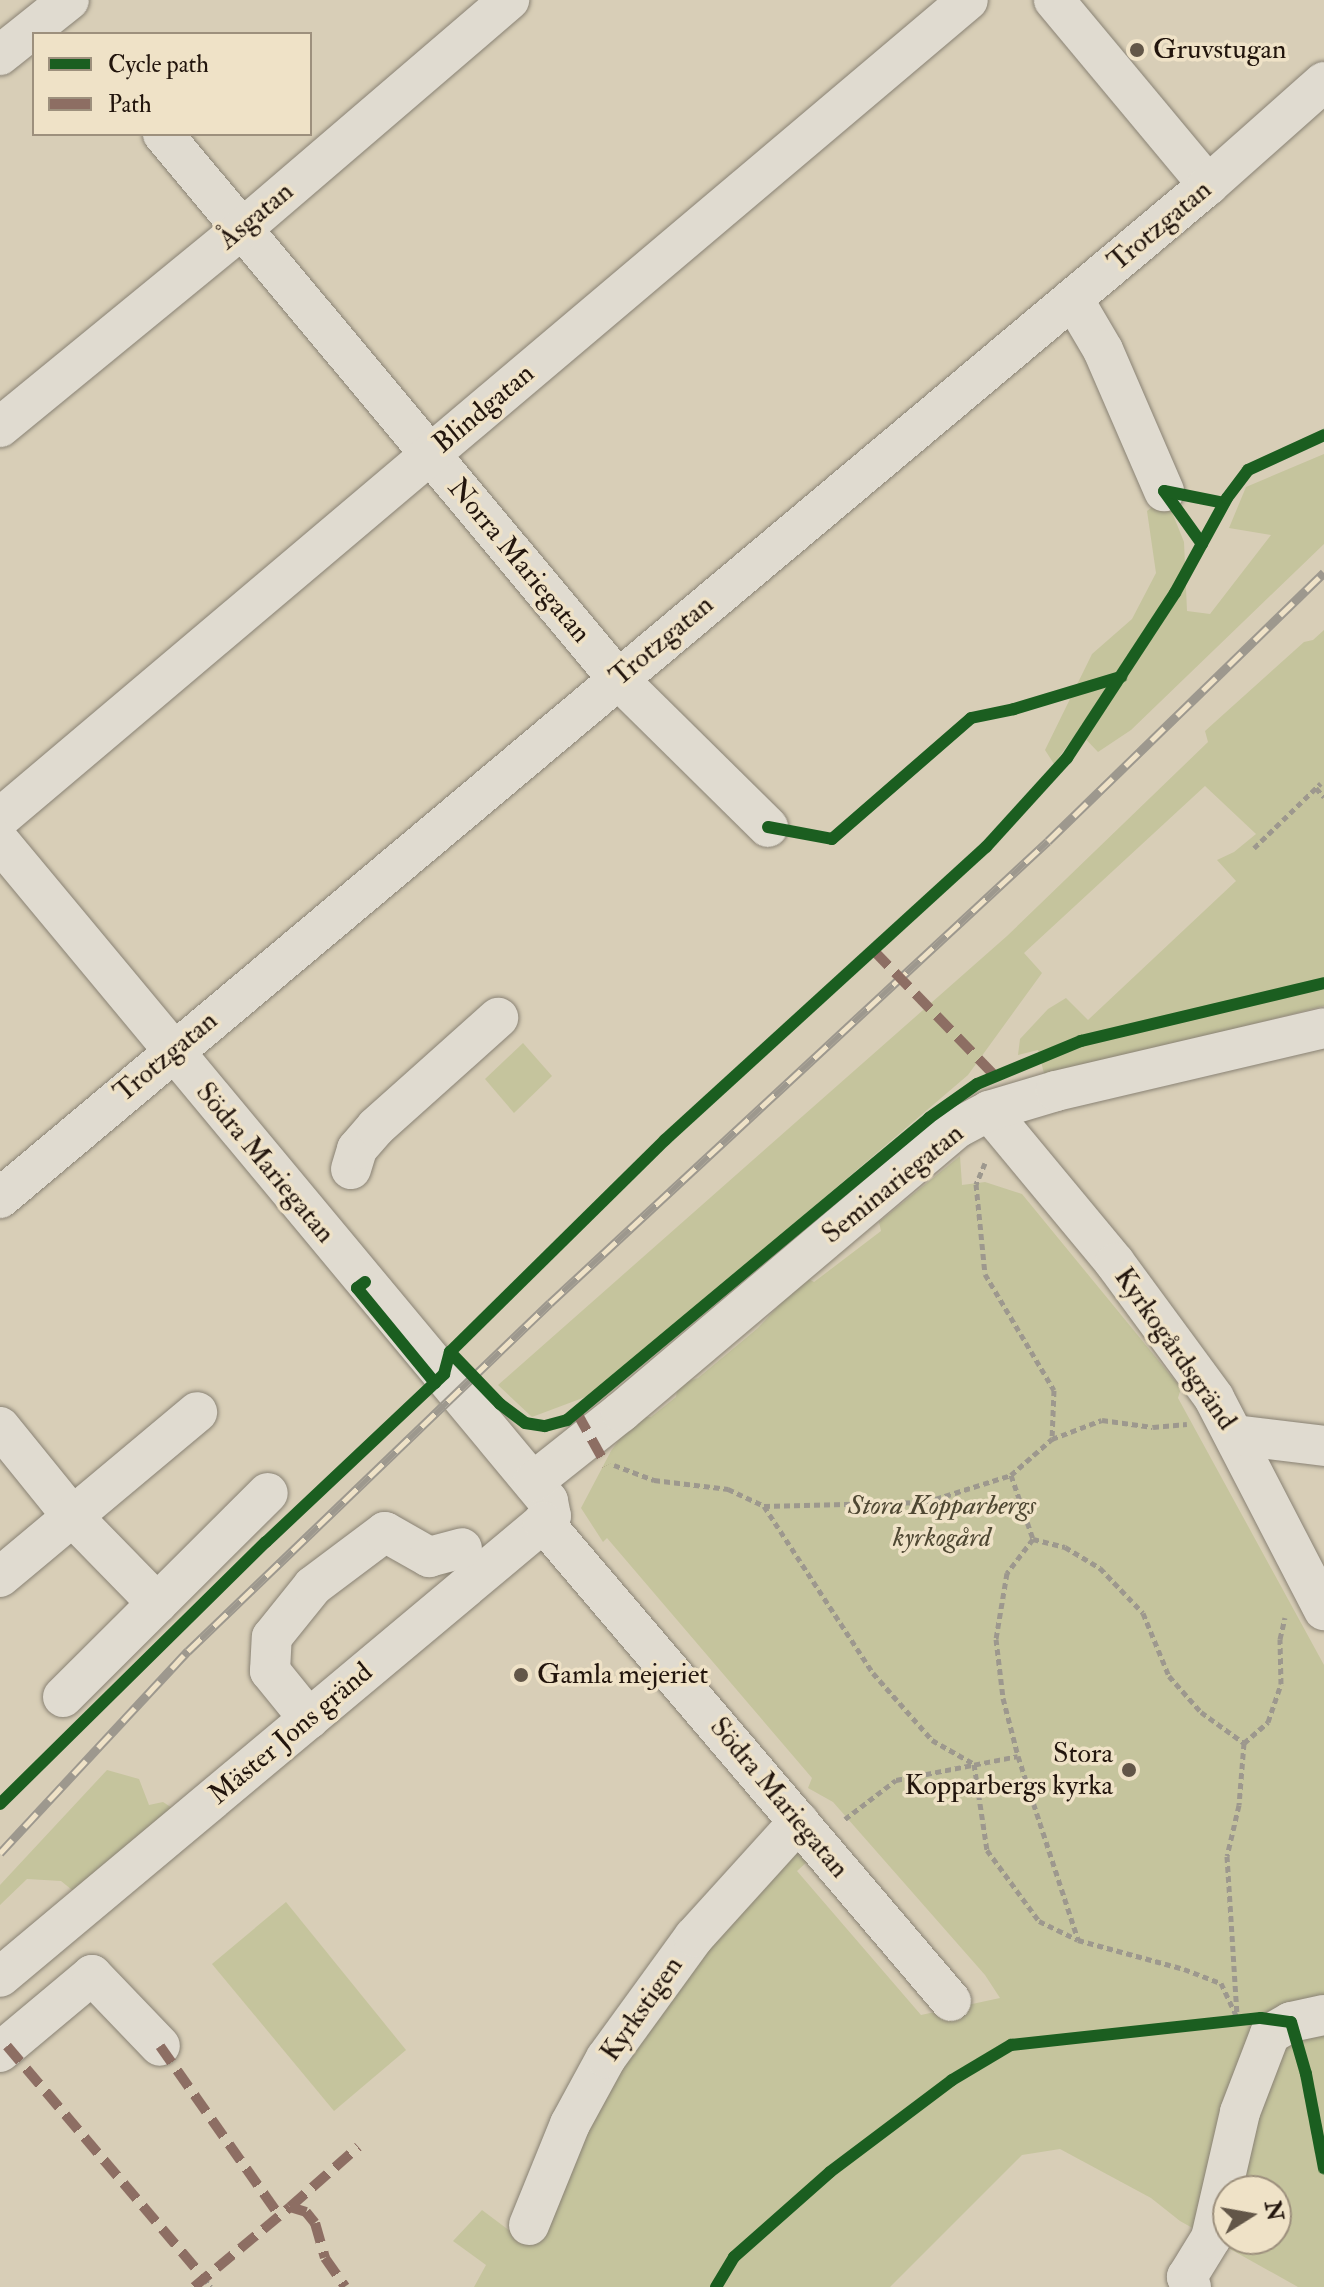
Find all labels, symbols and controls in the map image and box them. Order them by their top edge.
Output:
legend [32,32,312,136]
place label: Gruvstugan [1153,33,1286,67]
marker: Gruvstugan [1128,41,1146,59]
text: Cycle path [108,49,209,80]
text: Path [108,89,152,120]
street label: Trotzgatan [1102,173,1218,279]
street label: Åsgatan [212,175,300,257]
street label: Blindgatan [427,357,541,461]
street label: Norra Mariegatan [440,472,598,650]
street label: Trotzgatan [604,588,720,694]
street label: Trotzgatan [108,1004,224,1110]
street label: Södra Mariegatan [188,1076,342,1250]
street label: Seminariegatan [816,1117,970,1251]
street label: Kyrkogårdsgränd [1107,1261,1243,1437]
park label: Stora Kopparbergs kyrkogård [848,1489,1036,1555]
street label: Mäster Jons gränd [202,1656,380,1812]
place label: Gamla mejeriet [537,1658,708,1692]
marker: Gamla mejeriet [512,1666,530,1684]
street label: Södra Mariegatan [702,1711,856,1885]
place label: Stora Kopparbergs kyrka [904,1737,1113,1803]
marker: Stora Kopparbergs kyrka [1120,1761,1138,1779]
street label: Kyrkstigen [594,1950,690,2068]
north arrow [1212,2175,1292,2255]
text: N [1258,2198,1289,2223]

